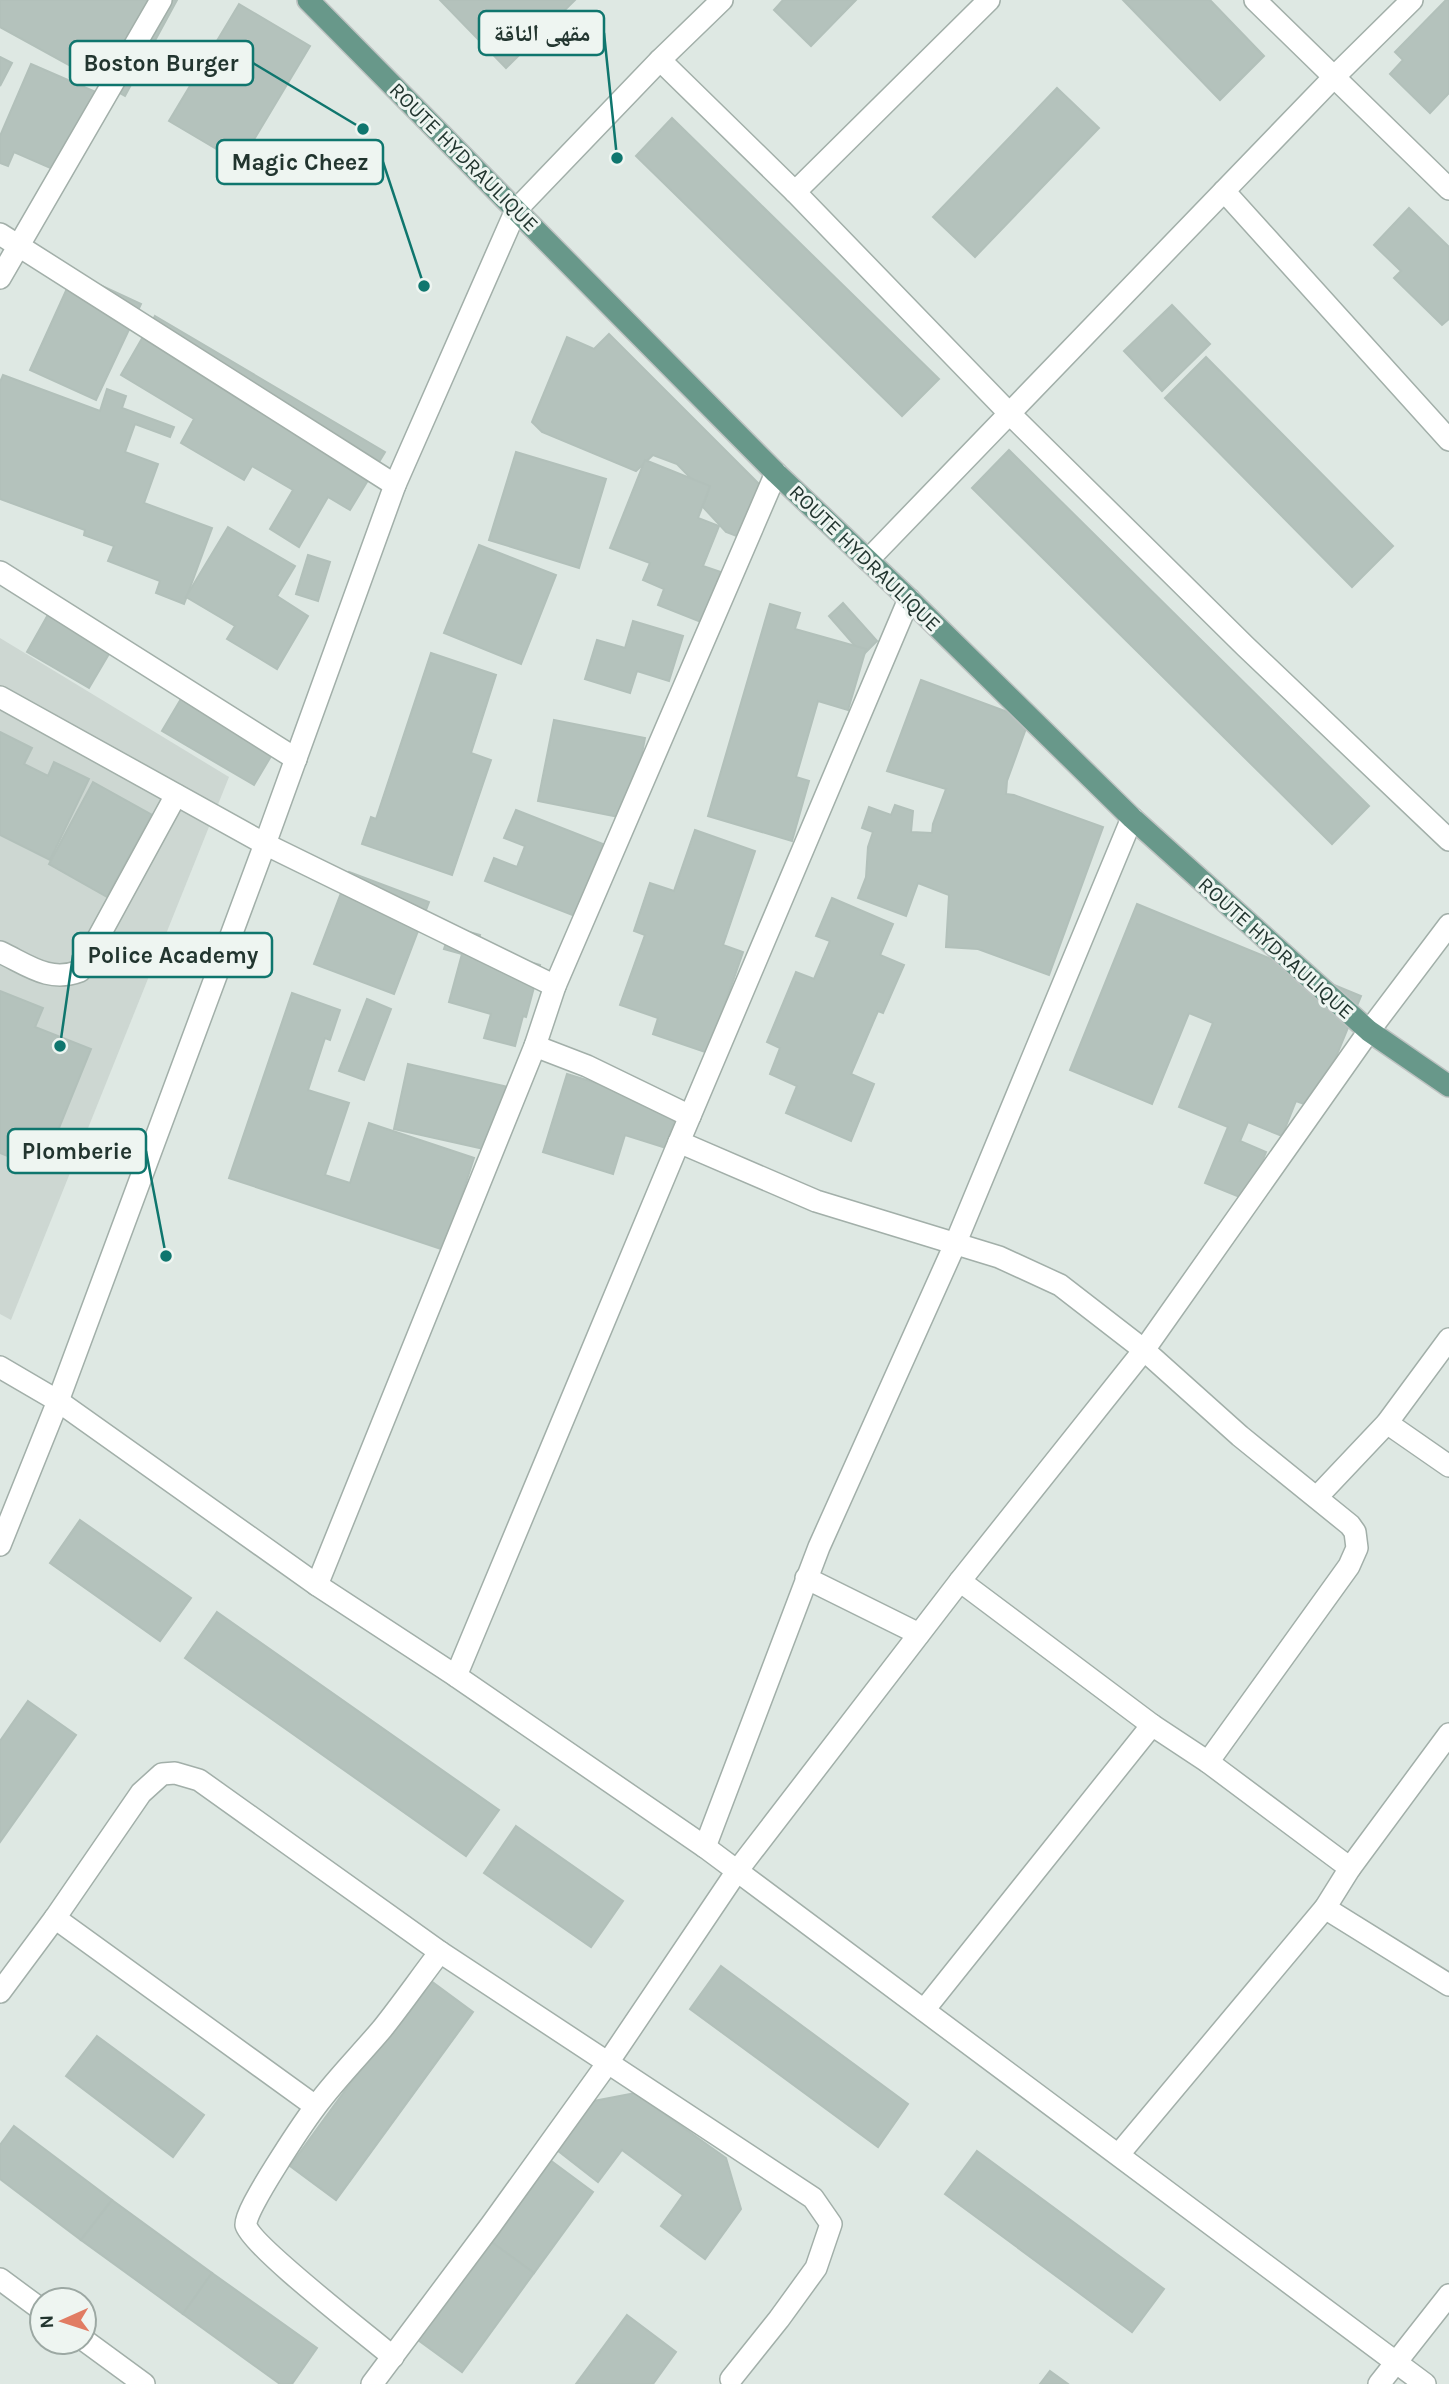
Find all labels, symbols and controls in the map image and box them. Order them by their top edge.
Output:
callout: مقهى الناقة [479,11,604,55]
text: مقهى الناقة [494,20,590,47]
callout: Boston Burger [70,41,253,85]
text: Boston Burger [83,50,239,77]
street label: ROUTE HYDRAULIQUE [385,78,543,236]
callout: Magic Cheez [217,140,383,184]
text: Magic Cheez [231,149,369,176]
street label: ROUTE HYDRAULIQUE [785,480,945,636]
street label: ROUTE HYDRAULIQUE [1194,872,1358,1024]
callout: Police Academy [73,933,272,977]
text: Police Academy [88,942,259,969]
callout: Plomberie [8,1129,146,1173]
text: Plomberie [22,1138,132,1165]
north arrow [28,2286,98,2356]
text: N [36,2314,58,2329]

